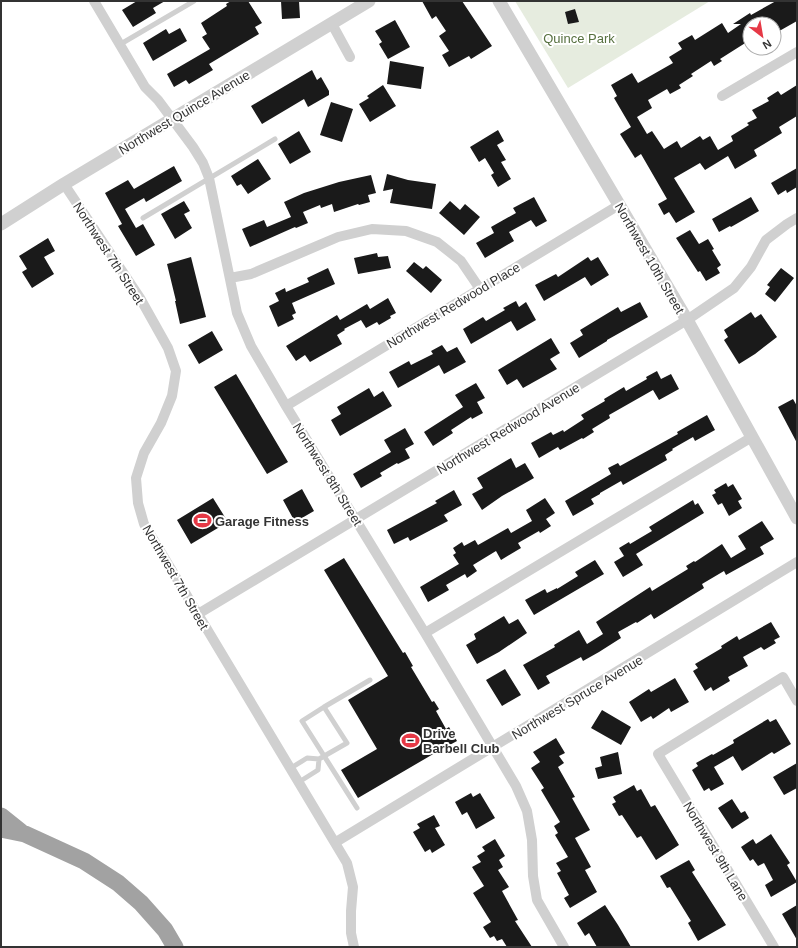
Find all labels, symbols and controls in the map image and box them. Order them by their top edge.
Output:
north arrow [742,16,782,56]
park label: Quince Park [543,31,615,46]
text: N [761,37,774,52]
street label: Northwest Quince Avenue [116,67,252,158]
street label: Northwest 7th Street [70,199,147,307]
street label: Northwest 10th Street [612,200,688,317]
street label: Northwest Redwood Place [384,260,523,351]
street label: Northwest Redwood Avenue [434,380,582,477]
street label: Northwest 8th Street [290,420,366,529]
sports icon: Garage Fitness [192,511,212,531]
place label: Garage Fitness [215,514,309,529]
street label: Northwest 7th Street [139,522,212,633]
street label: Northwest Spruce Avenue [509,652,645,743]
place label: Drive Barbell Club [423,726,500,756]
sports icon: Drive Barbell Club [400,730,420,750]
street label: Northwest 9th Lane [680,799,751,903]

